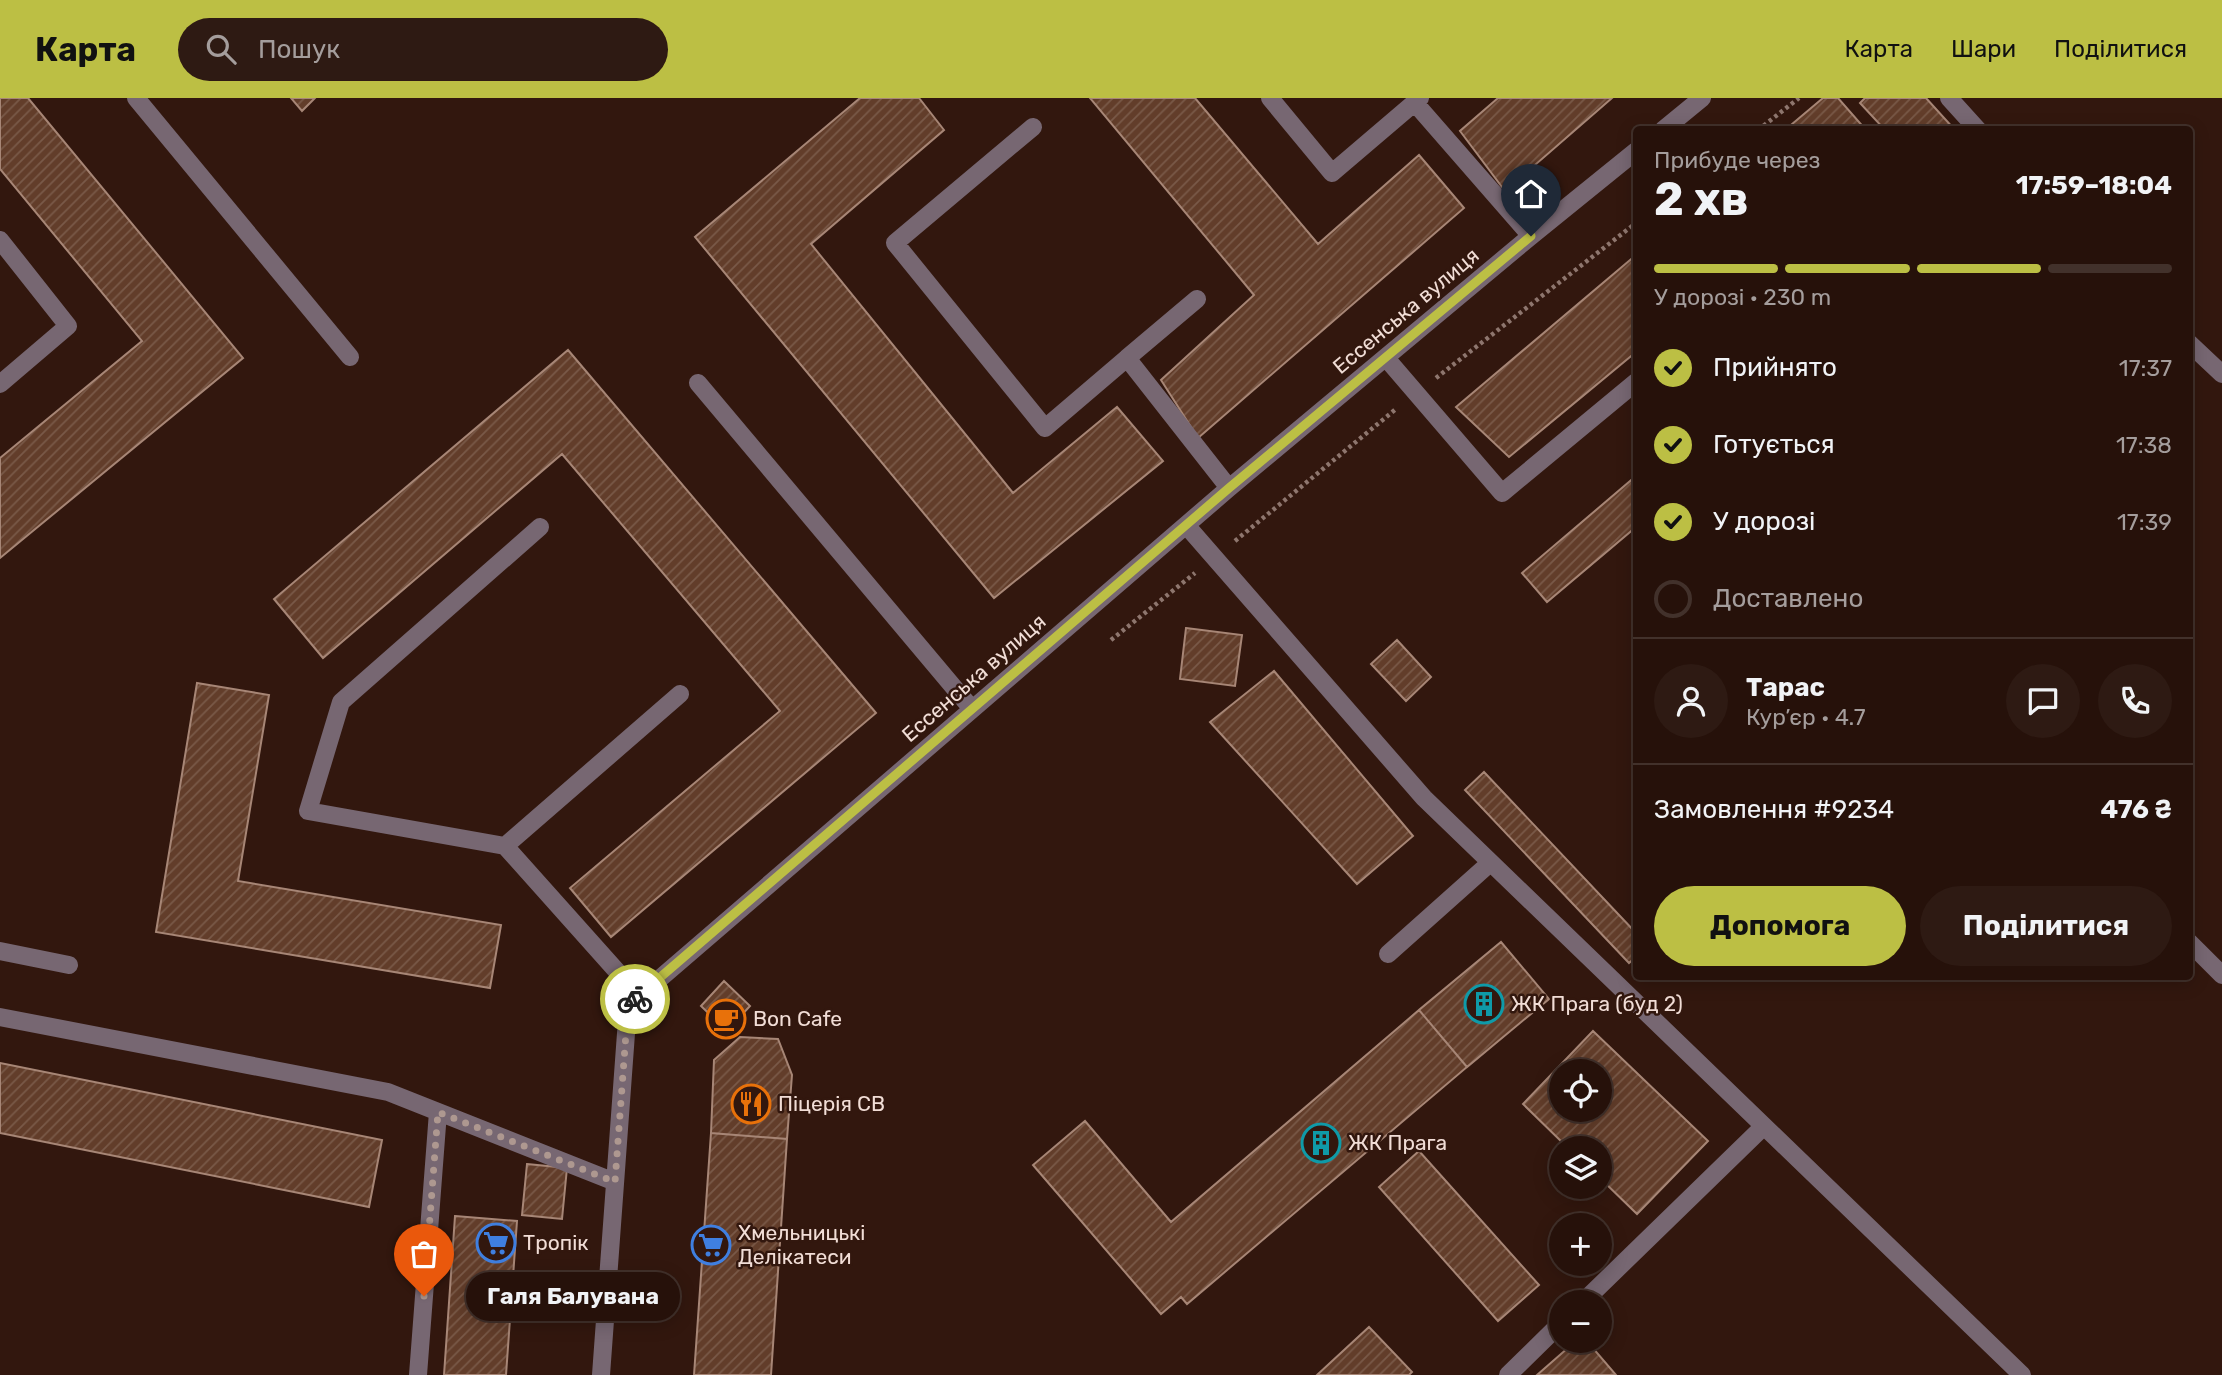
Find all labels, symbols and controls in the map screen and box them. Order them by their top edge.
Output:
search box [178,18,668,81]
text: Карта [35,30,136,69]
icon: search [202,30,240,68]
text: Пошук [258,34,340,65]
text: Карта [1844,35,1913,63]
text: Шари [1951,35,2016,63]
text: Поділитися [2054,35,2187,63]
text: Прибуде через [1654,146,1820,174]
pin [1501,164,1561,236]
text: 17:59–18:04 [2016,170,2172,201]
text: 2 хв [1654,172,1749,227]
icon: home [1512,175,1550,213]
street label: Ессенська вулиця [1328,242,1484,379]
text: У дорозі · 230 m [1654,283,1831,311]
icon: check [1654,349,1692,387]
text: Прийнято [1713,352,1837,383]
text: 17:37 [2119,354,2172,382]
icon: check [1654,426,1692,464]
text: Готується [1713,429,1835,460]
text: 17:38 [2116,431,2172,459]
icon: check [1654,503,1692,541]
text: У дорозі [1713,506,1815,537]
text: 17:39 [2117,508,2172,536]
text: Доставлено [1713,583,1863,614]
street label: Ессенська вулиця [897,608,1051,747]
button: person [1654,664,1728,738]
button: chat [2006,664,2080,738]
button: phone [2098,664,2172,738]
text: Тарас [1746,672,1825,703]
text: Кур’єр · 4.7 [1746,703,1866,731]
text: Замовлення #9234 [1654,794,1894,825]
text: 476 ₴ [2101,794,2172,825]
button: Допомога [1654,886,1906,966]
button: Поділитися [1920,886,2172,966]
courier [600,964,670,1034]
icon: bike [616,980,654,1018]
building icon: ЖК Прага (буд 2) [1463,983,1505,1025]
place label: ЖК Прага (буд 2) [1511,991,1683,1016]
cafe icon: Bon Cafe [705,998,747,1040]
place label: Bon Cafe [753,1006,842,1031]
map controls [1549,1059,1612,1353]
button: locate [1549,1059,1612,1122]
restaurant icon: Піцерія СВ [730,1083,772,1125]
place label: Піцерія СВ [778,1091,885,1116]
building icon: ЖК Прага [1300,1122,1342,1164]
place label: ЖК Прага [1348,1130,1447,1155]
button: layers [1549,1136,1612,1199]
button: + [1549,1213,1612,1276]
place label: Хмельницькі Делікатеси [738,1220,865,1269]
supermarket icon: Тропік [475,1222,517,1264]
pin [394,1224,454,1296]
supermarket icon: Хмельницькі Делікатеси [690,1224,732,1266]
place label: Тропік [523,1230,589,1255]
icon: bag [405,1235,443,1273]
callout: Галя Балувана [466,1272,680,1320]
text: Галя Балувана [487,1282,659,1310]
button: − [1549,1290,1612,1353]

